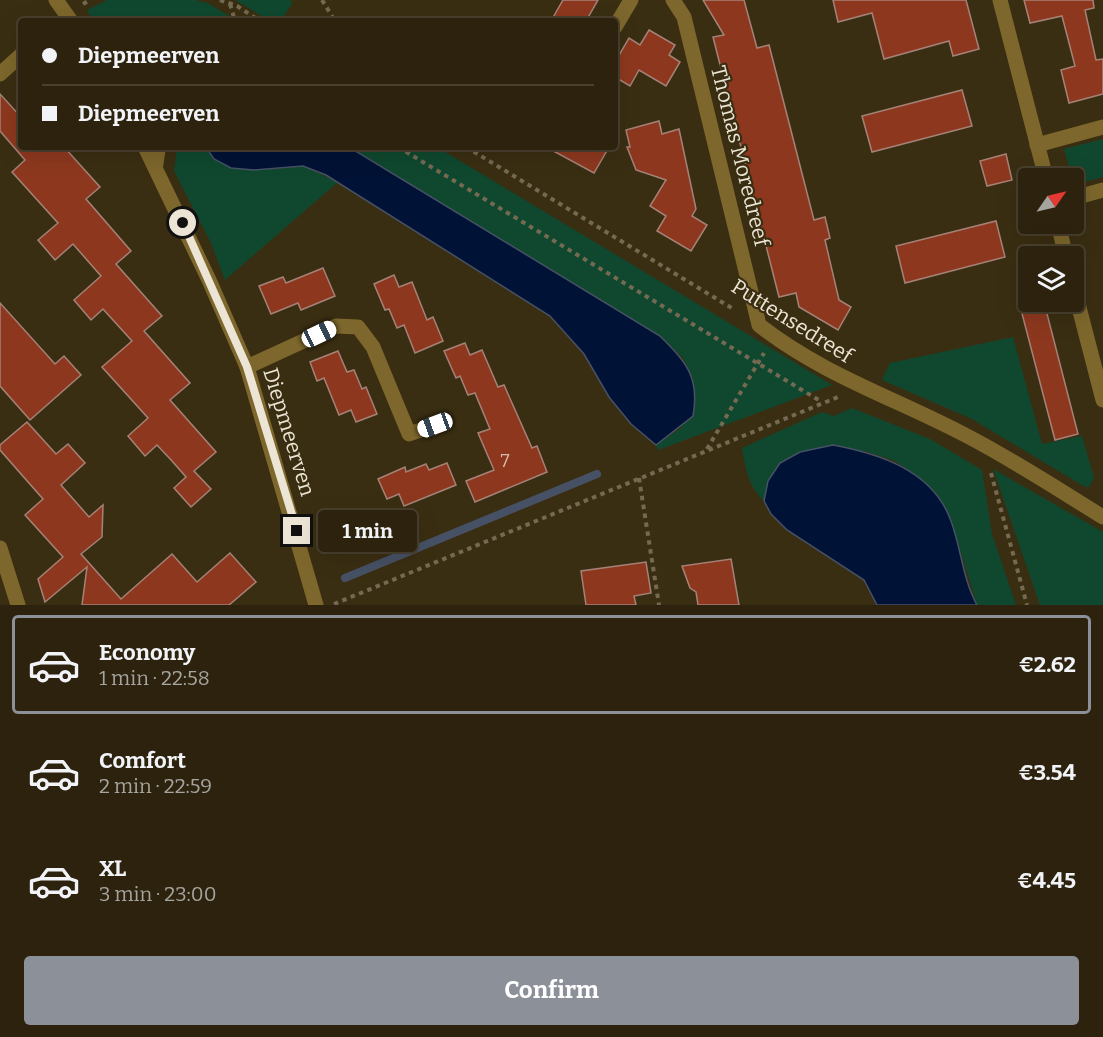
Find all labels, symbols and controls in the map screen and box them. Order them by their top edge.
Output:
text: Diepmeerven [78,42,220,69]
street label: Thomas Moredreef [705,63,775,251]
text: Diepmeerven [78,100,220,127]
north arrow [1018,168,1084,234]
map controls [1018,168,1084,312]
route start [169,209,196,236]
button: layers [1018,246,1084,312]
street label: Puttensedreef [727,273,859,369]
car [299,318,339,350]
street label: Diepmeerven [257,365,321,499]
car [415,410,455,440]
house number: 7 [500,450,510,472]
callout: 1 min [318,510,417,552]
route end [283,517,310,544]
text: 1 min [342,519,393,543]
icon: car [27,638,81,692]
text: Economy [99,639,195,666]
text: €2.62 [1019,651,1076,678]
text: 1 min · 22:58 [99,666,210,690]
icon: car [27,746,81,800]
text: Comfort [99,747,186,774]
text: €3.54 [1018,759,1076,786]
text: 2 min · 22:59 [99,774,212,798]
icon: car [27,854,81,908]
text: XL [99,855,126,882]
text: €4.45 [1017,867,1076,894]
text: 3 min · 23:00 [99,882,216,906]
button: Confirm [24,956,1079,1025]

